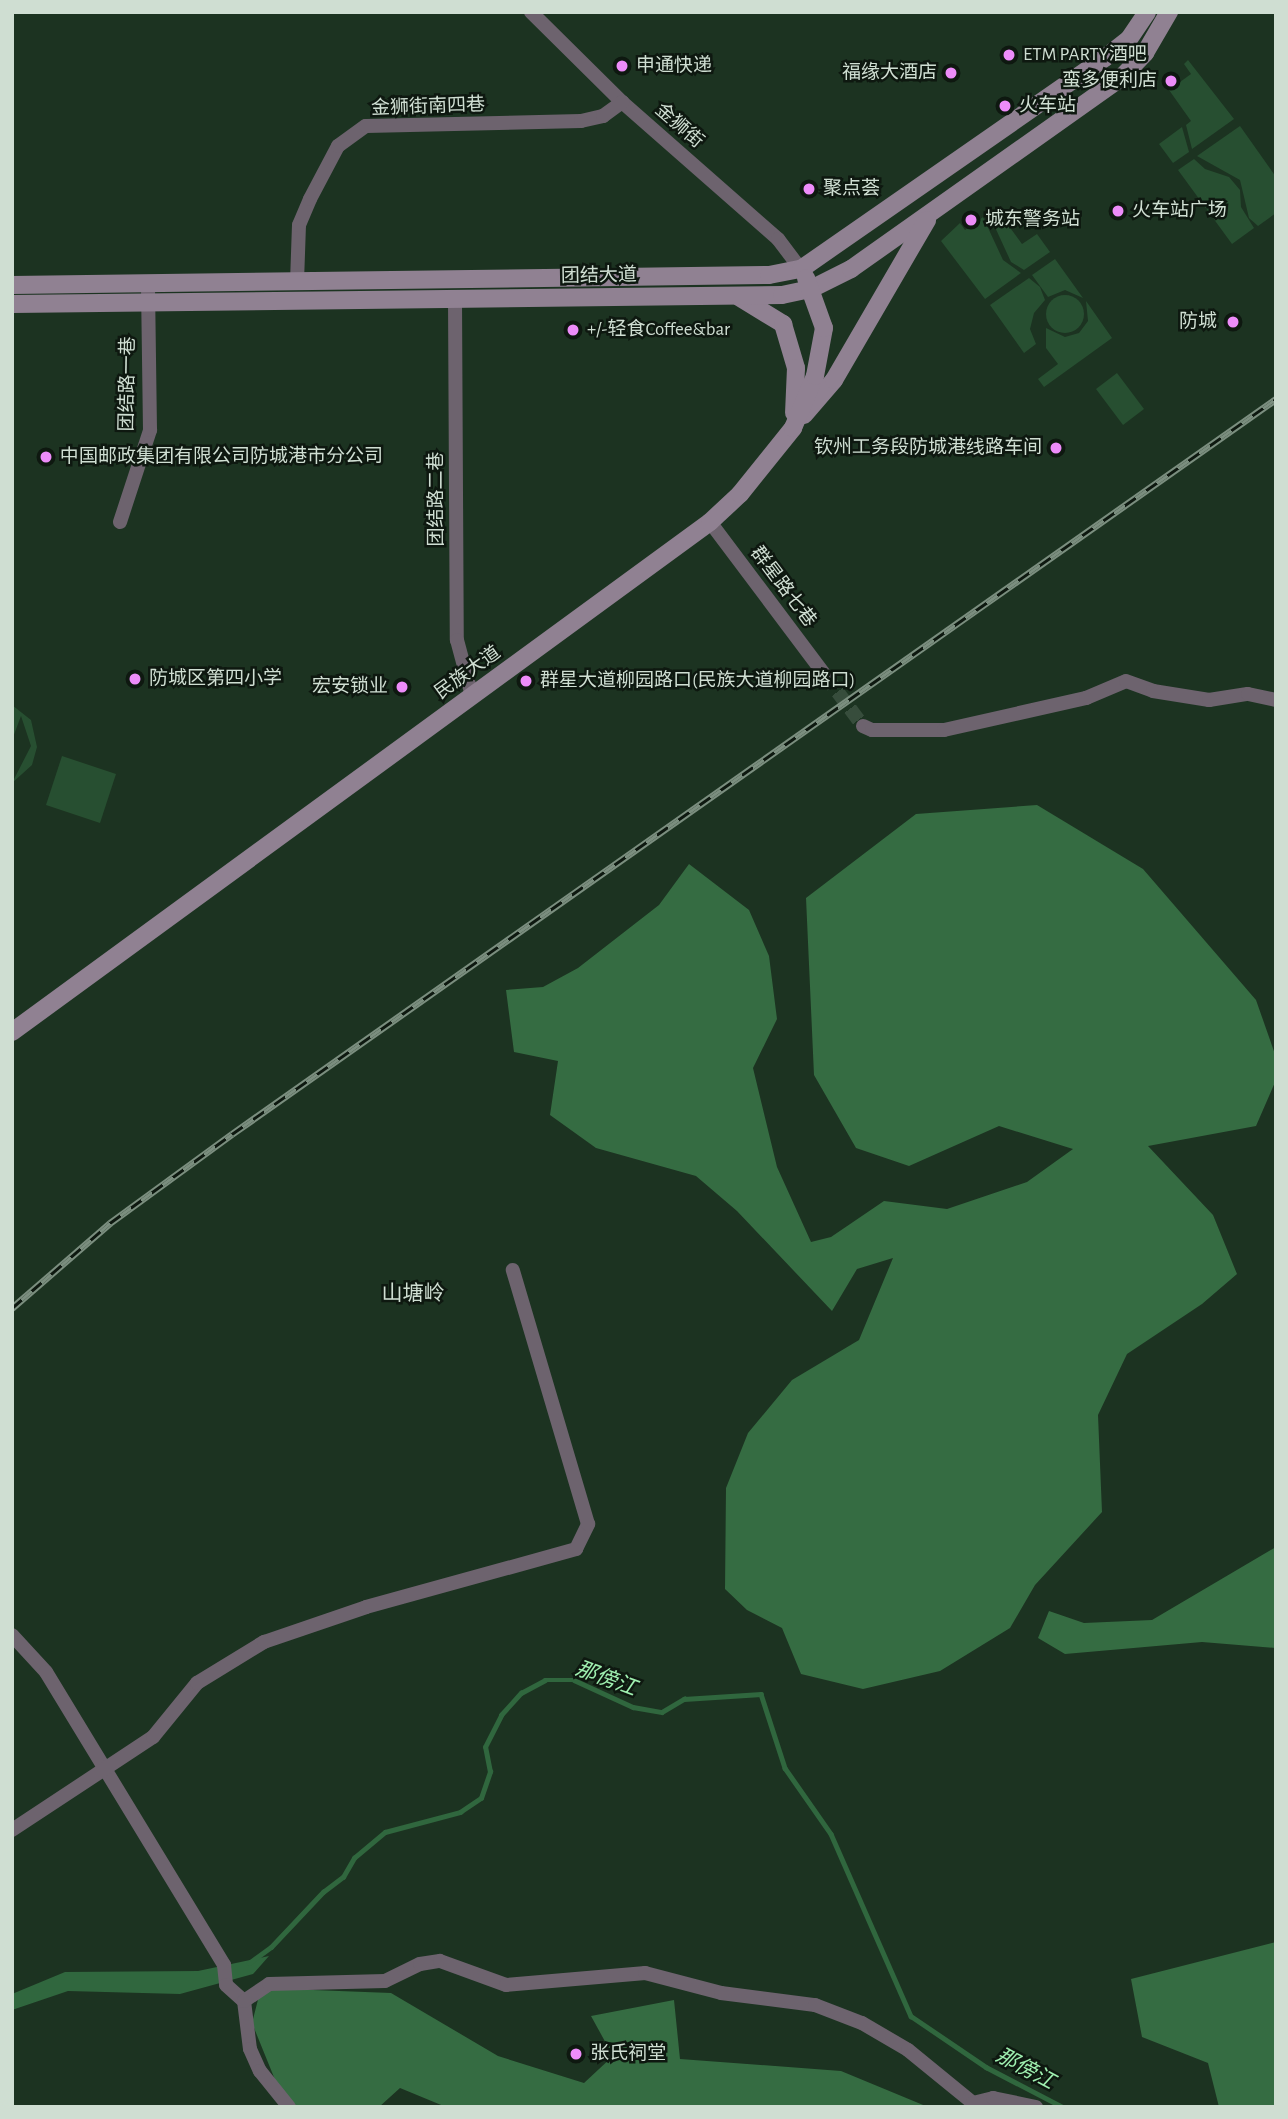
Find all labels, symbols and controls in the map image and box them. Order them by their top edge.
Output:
place label: ETM PARTY酒吧 [1023,44,1147,66]
marker: ETM PARTY酒吧 [1001,47,1017,63]
place label: 申通快递 [636,55,712,77]
marker: 申通快递 [614,58,630,74]
place label: 福缘大酒店 [842,62,937,84]
marker: 福缘大酒店 [943,65,959,81]
place label: 蛮多便利店 [1062,70,1157,92]
marker: 蛮多便利店 [1163,73,1179,89]
street label: 金狮街南四巷 [371,94,485,120]
place label: 火车站 [1019,95,1076,117]
marker: 火车站 [997,98,1013,114]
street label: 金狮街 [650,99,708,153]
place label: 聚点荟 [823,178,880,200]
marker: 聚点荟 [801,181,817,197]
place label: 火车站广场 [1132,200,1227,222]
marker: 火车站广场 [1110,203,1126,219]
place label: 城东警务站 [985,209,1080,231]
marker: 城东警务站 [963,212,979,228]
street label: 团结大道 [561,264,637,288]
place label: 防城 [1179,311,1217,333]
marker: 防城 [1223,312,1243,332]
place label: +/-轻食Coffee&bar [587,319,730,341]
marker: +/-轻食Coffee&bar [565,322,581,338]
street label: 团结路一巷 [116,336,140,432]
place label: 钦州工务段防城港线路车间 [814,437,1042,459]
marker: 钦州工务段防城港线路车间 [1048,440,1064,456]
place label: 中国邮政集团有限公司防城港市分公司 [60,446,383,468]
marker: 中国邮政集团有限公司防城港市分公司 [38,449,54,465]
street label: 团结路二巷 [426,452,448,546]
street label: 群星路七巷 [745,542,821,632]
street label: 民族大道 [431,641,505,705]
place label: 防城区第四小学 [149,668,282,690]
place label: 群星大道柳园路口(民族大道柳园路口) [540,670,855,692]
marker: 防城区第四小学 [127,671,143,687]
marker: 群星大道柳园路口(民族大道柳园路口) [518,673,534,689]
place label: 宏安锁业 [312,676,388,698]
marker: 宏安锁业 [394,679,410,695]
district label: 山塘岭 [382,1281,444,1307]
water label: 那傍江 [572,1656,640,1702]
place label: 张氏祠堂 [590,2043,666,2065]
water label: 那傍江 [991,2043,1059,2095]
marker: 张氏祠堂 [568,2046,584,2062]

